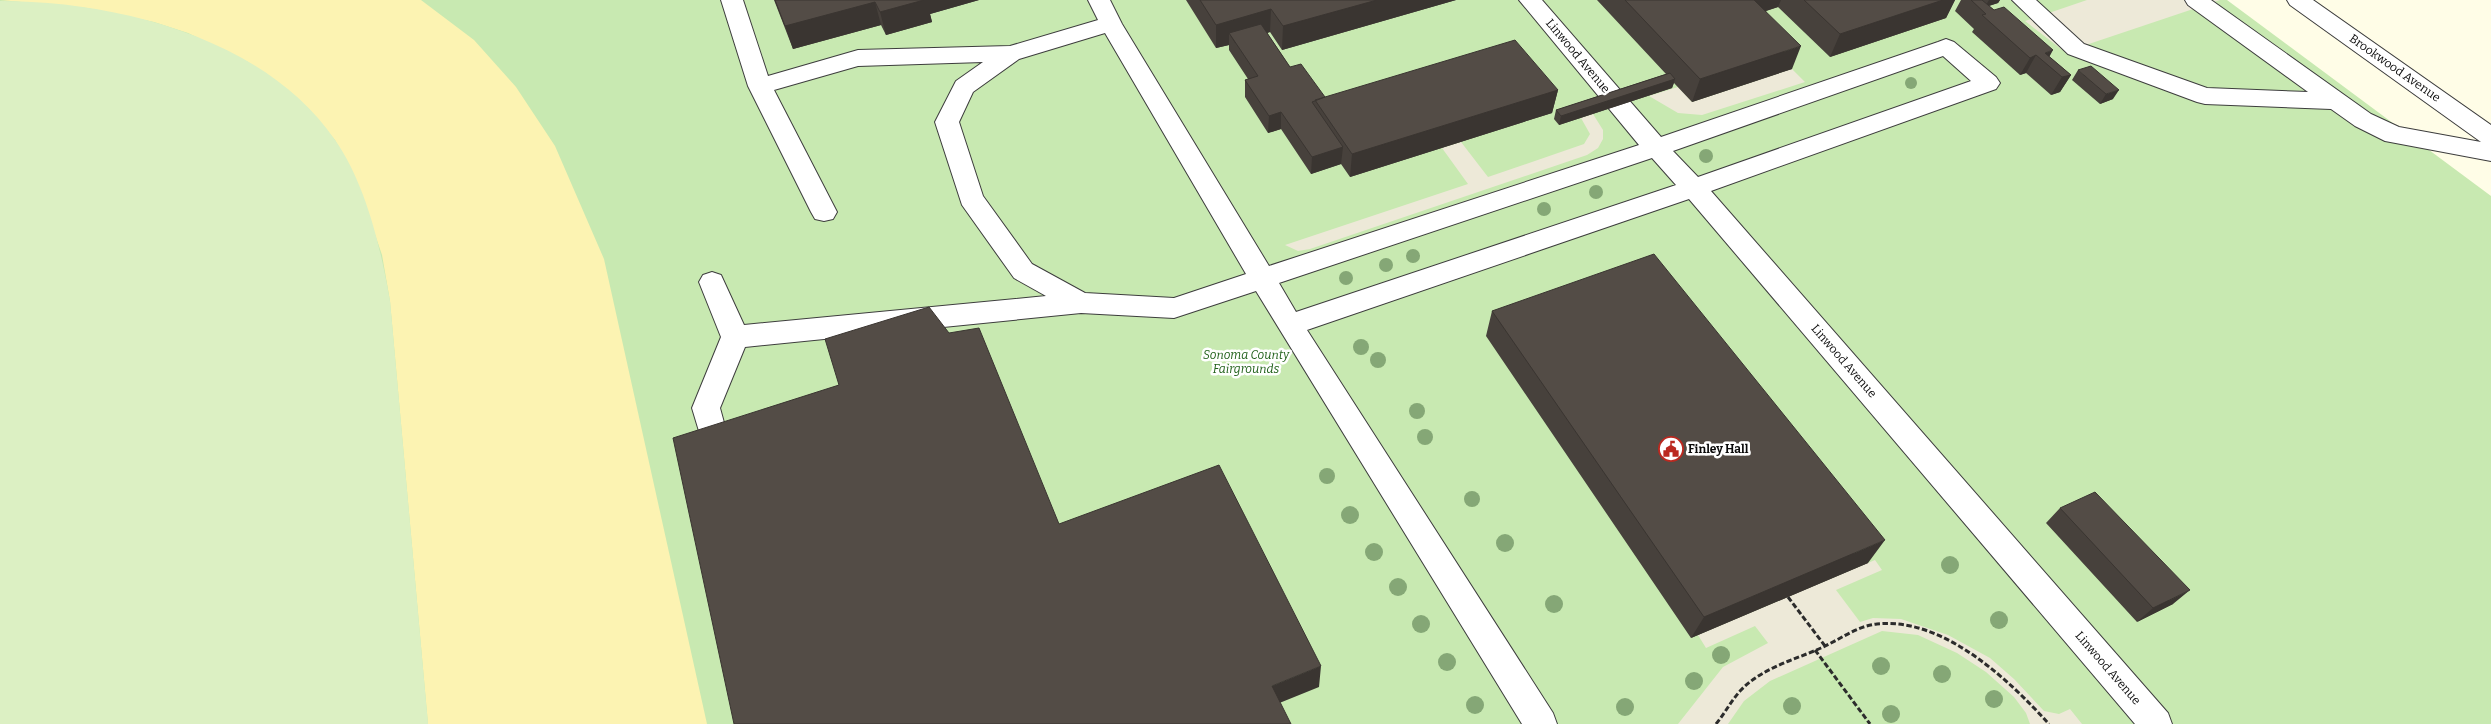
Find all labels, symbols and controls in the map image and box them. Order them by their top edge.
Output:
street label: Linwood Avenue [1543,16,1613,96]
street label: Brookwood Avenue [2347,31,2443,105]
street label: Linwood Avenue [1808,322,1880,400]
park label: Sonoma County Fairgrounds [1203,348,1290,376]
public building icon: Finley Hall [1658,436,1684,462]
place label: Finley Hall [1688,442,1749,456]
street label: Linwood Avenue [2072,629,2144,707]

